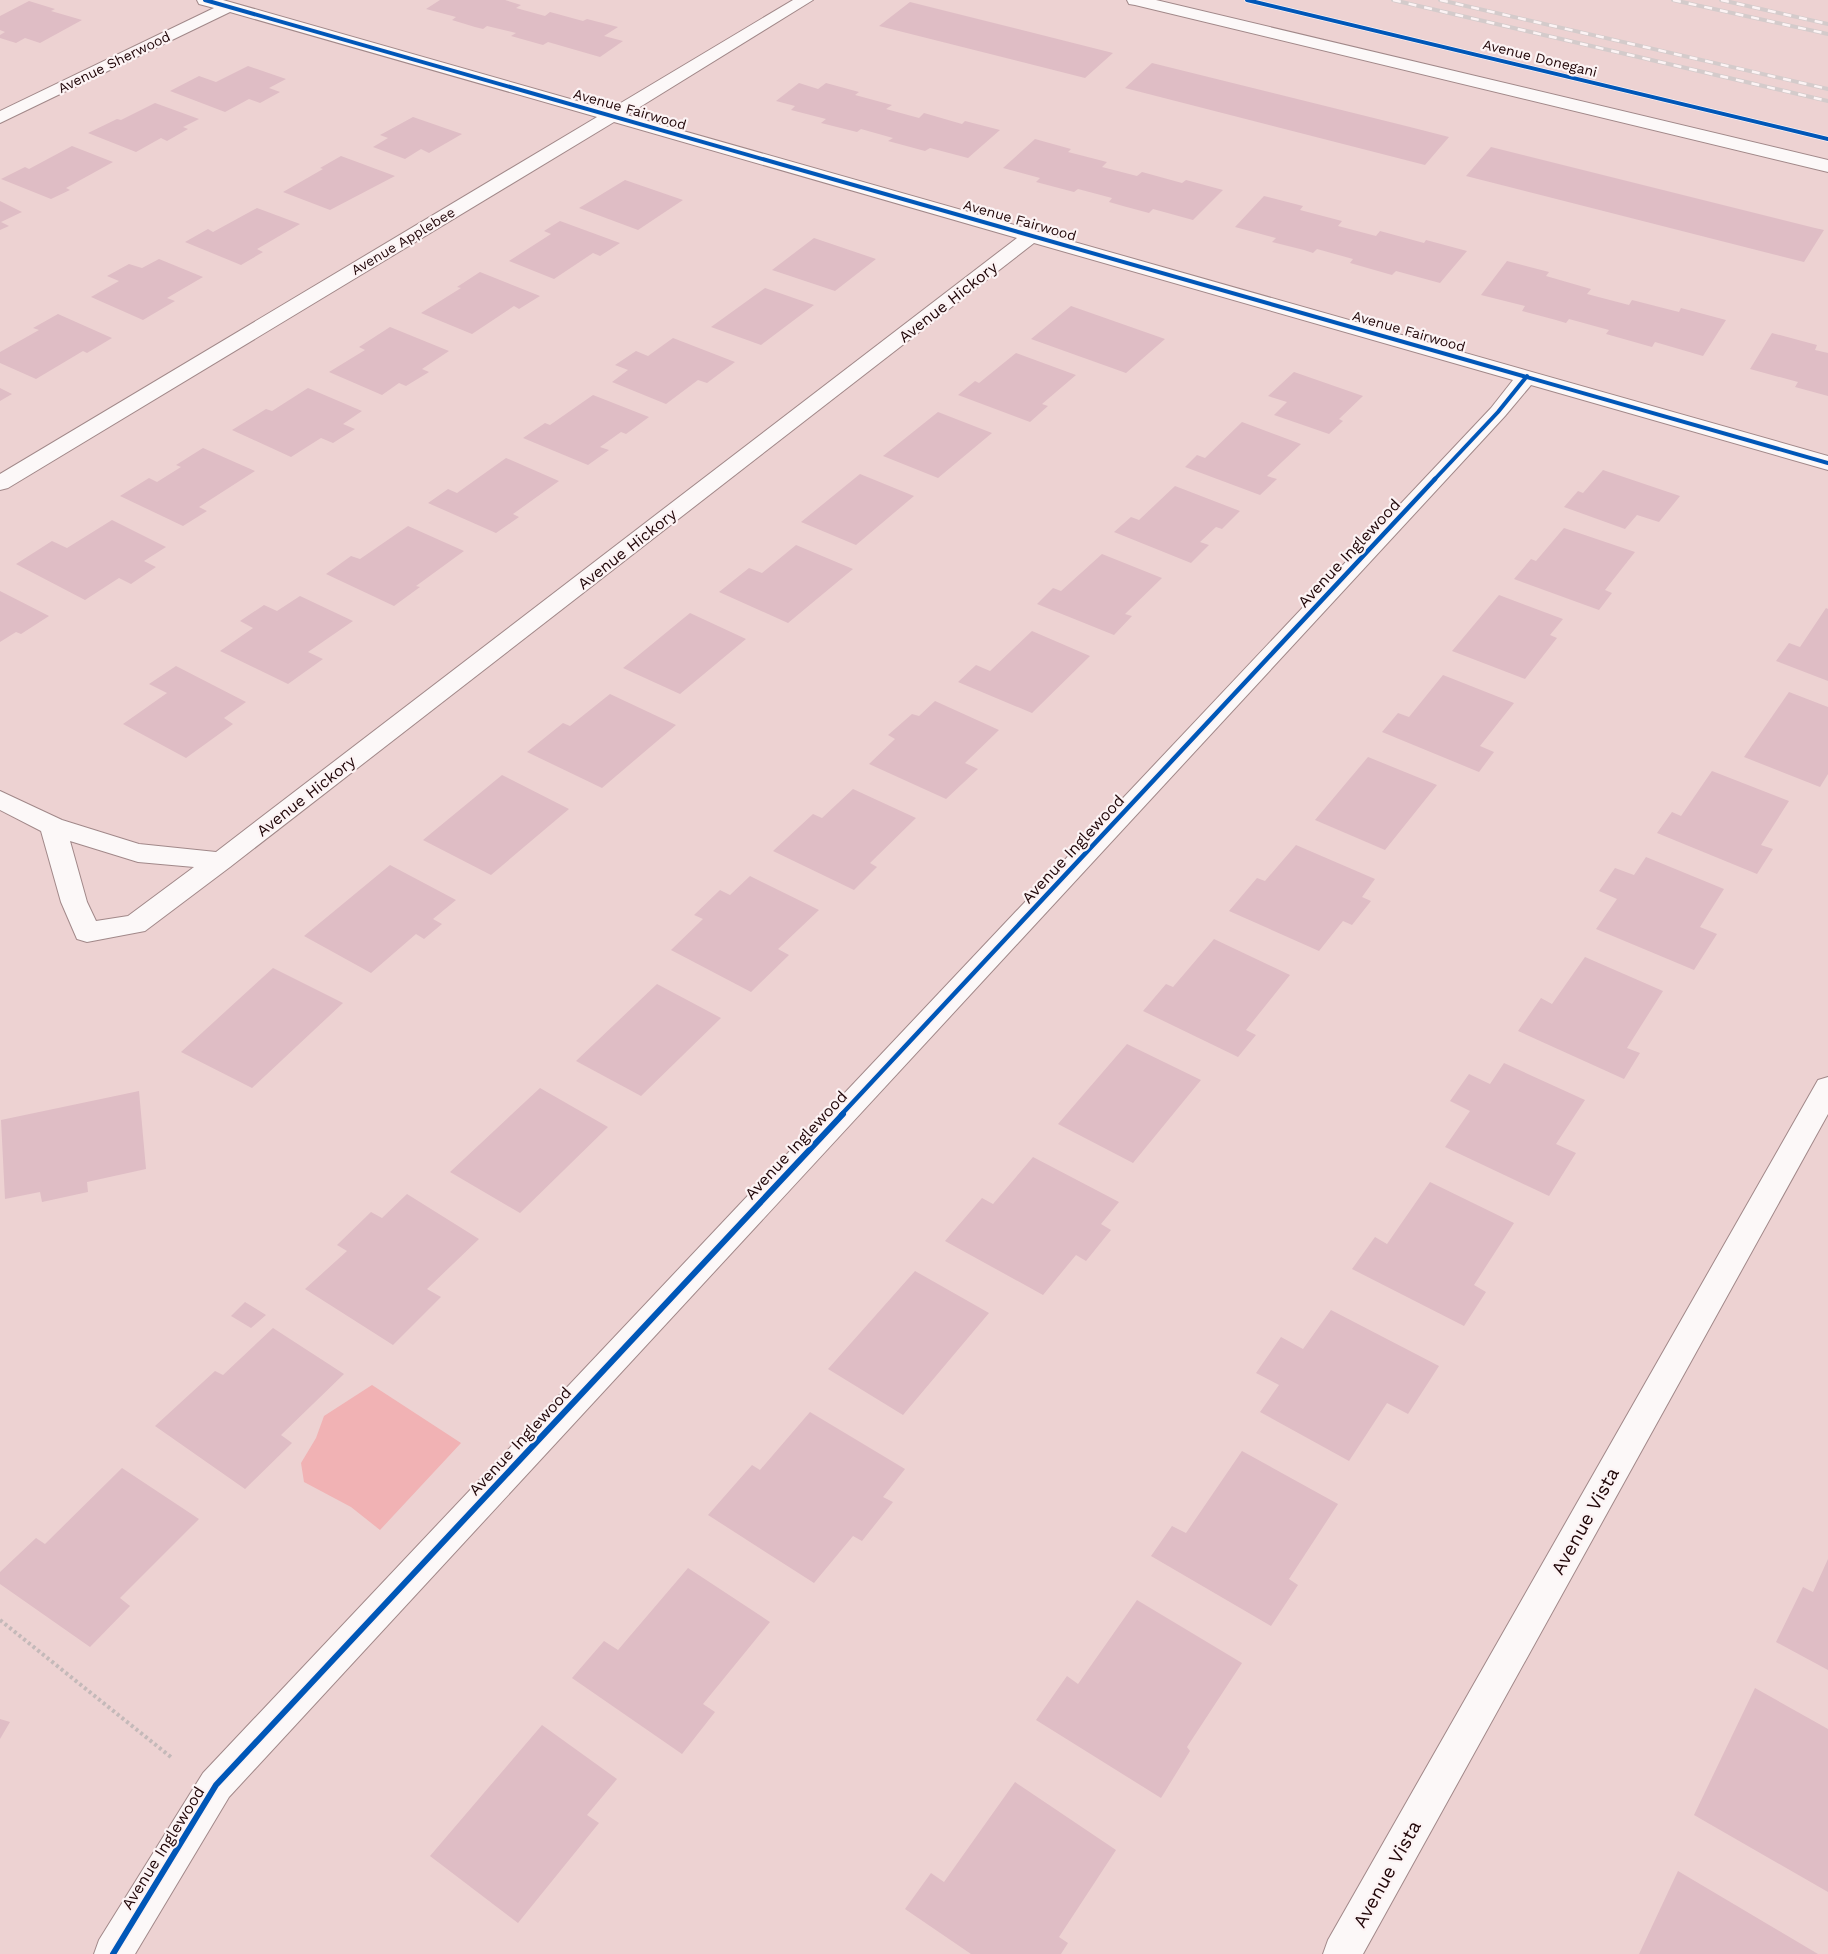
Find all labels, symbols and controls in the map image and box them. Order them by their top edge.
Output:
street label: Avenue Sherwood [55,28,173,96]
street label: Avenue Donegani [1481,36,1599,80]
street label: Avenue Fairwood [572,85,688,133]
street label: Avenue Fairwood [962,196,1078,244]
street label: Avenue Applebee [348,204,458,278]
street label: Avenue Hickory [895,257,1002,346]
street label: Avenue Fairwood [1351,307,1467,355]
street label: Avenue Inglewood [1294,495,1404,611]
street label: Avenue Hickory [574,504,681,593]
street label: Avenue Hickory [253,751,360,840]
street label: Avenue Inglewood [1018,791,1128,907]
street label: Avenue Inglewood [741,1087,851,1203]
street label: Avenue Inglewood [465,1383,575,1499]
street label: Avenue Vista [1546,1463,1624,1579]
street label: Avenue Inglewood [117,1783,209,1913]
street label: Avenue Vista [1348,1816,1426,1932]

